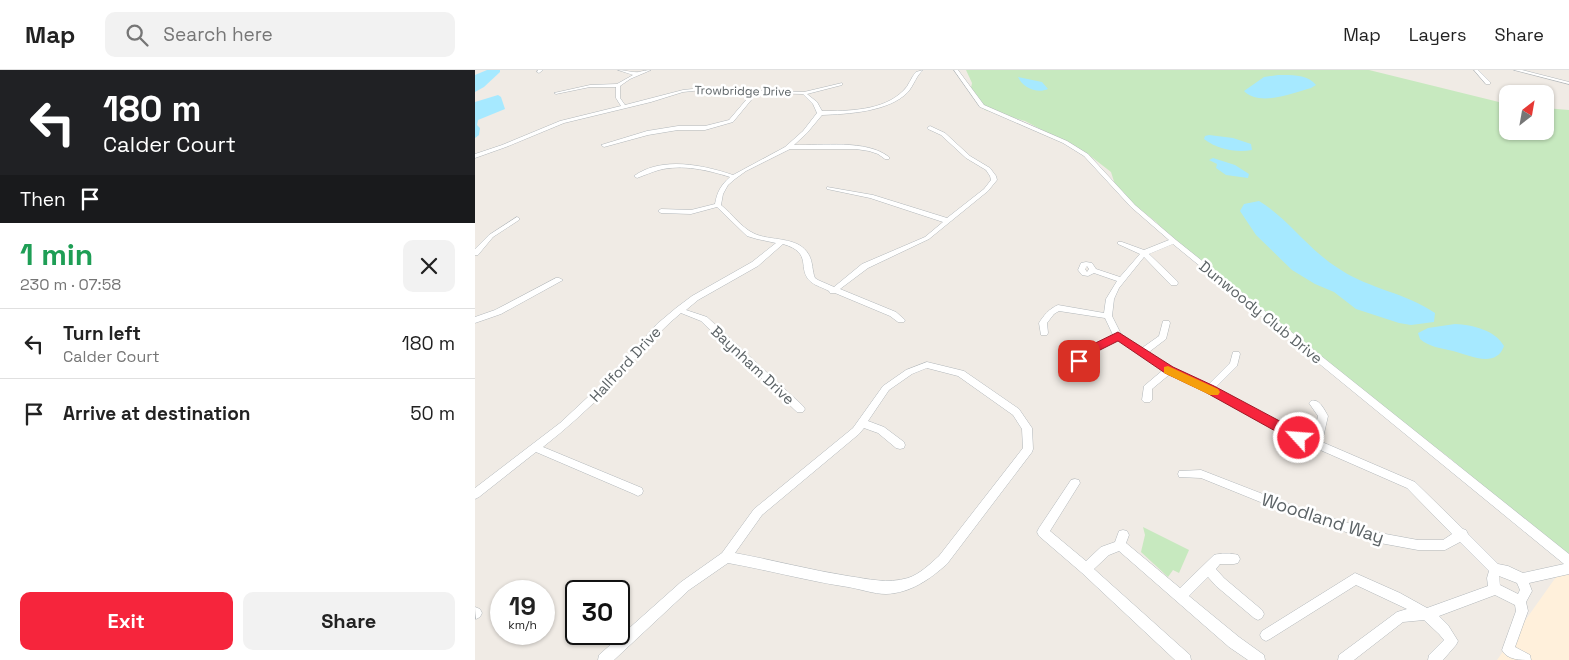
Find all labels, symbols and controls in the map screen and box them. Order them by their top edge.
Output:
search box [105,12,455,57]
text: Map [25,19,75,50]
icon: search [123,21,151,49]
text: Search here [163,22,273,47]
text: Map [1343,23,1381,46]
text: Layers [1409,23,1466,46]
text: Share [1494,23,1544,46]
street label: Trowbridge Drive [694,82,792,100]
north arrow [1499,85,1554,140]
map controls [1499,85,1554,140]
text: 180 m [103,87,201,131]
icon: left [20,90,85,155]
text: Calder Court [103,130,236,158]
icon: arrive [76,185,104,213]
text: Then [20,187,66,212]
text: 1 min [20,235,93,274]
button: close [403,240,455,292]
street label: Dunwoody Club Drive [1195,256,1327,368]
text: 230 m · 07:58 [20,274,121,295]
text: Turn left [63,321,141,346]
street label: Baynham Drive [707,321,799,409]
street label: Hallford Drive [585,322,665,406]
icon: left [20,330,48,358]
text: 180 m [402,331,455,356]
pin [1058,340,1100,382]
text: Calder Court [63,346,160,367]
icon: arrive [1065,347,1093,375]
icon: arrive [20,400,48,428]
text: Arrive at destination [63,401,251,426]
text: 50 m [410,401,455,426]
position arrow [1272,411,1324,463]
street label: Woodland Way [1259,487,1387,549]
speed limit sign: 30 [565,580,630,645]
text: 19 [509,590,536,622]
button: Exit [20,592,233,650]
button: Share [243,592,455,650]
text: km/h [508,617,537,633]

